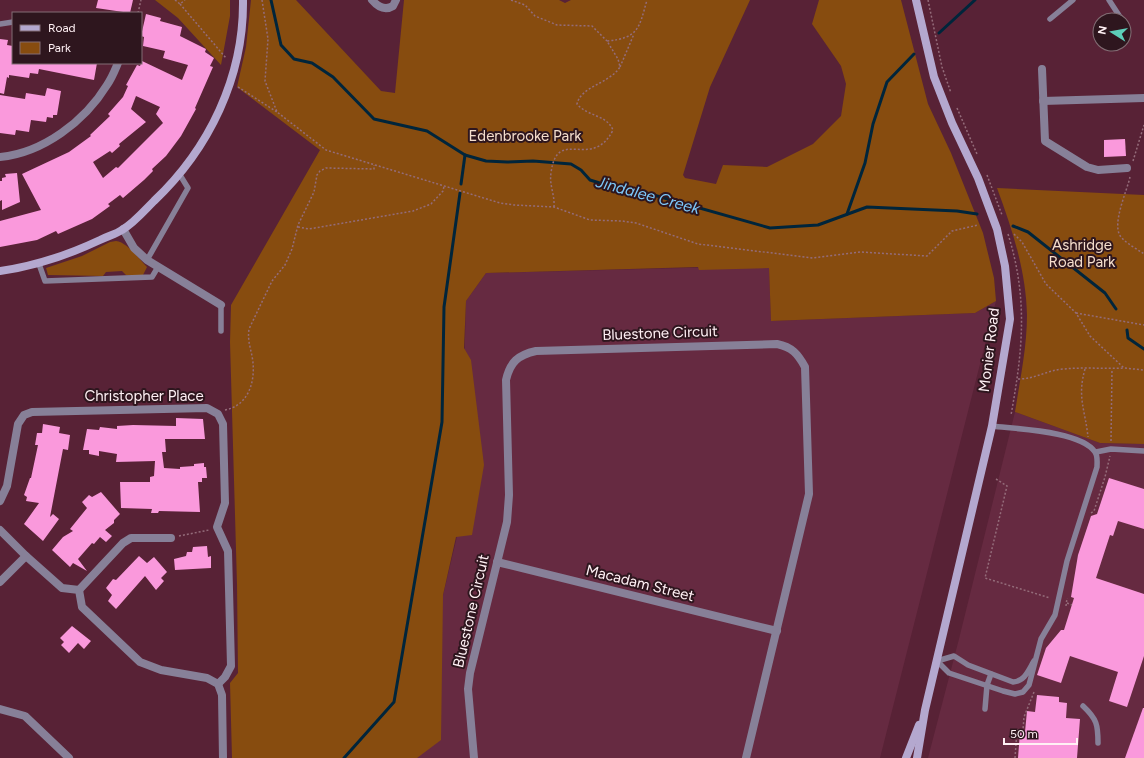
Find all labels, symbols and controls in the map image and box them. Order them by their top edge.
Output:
legend [12,12,142,64]
north arrow [1092,12,1132,52]
text: Road [48,21,76,35]
text: N [1095,25,1110,36]
text: Park [48,41,71,55]
park label: Edenbrooke Park [468,127,582,145]
water label: Jindalee Creek [593,172,703,218]
park label: Ashridge Road Park [1049,236,1116,271]
street label: Monier Road [975,307,1003,393]
street label: Bluestone Circuit [602,322,718,344]
street label: Christopher Place [84,387,204,405]
street label: Bluestone Circuit [449,552,493,669]
street label: Macadam Street [584,561,696,605]
scale bar [1004,720,1077,746]
text: 50 m [1010,727,1038,741]

